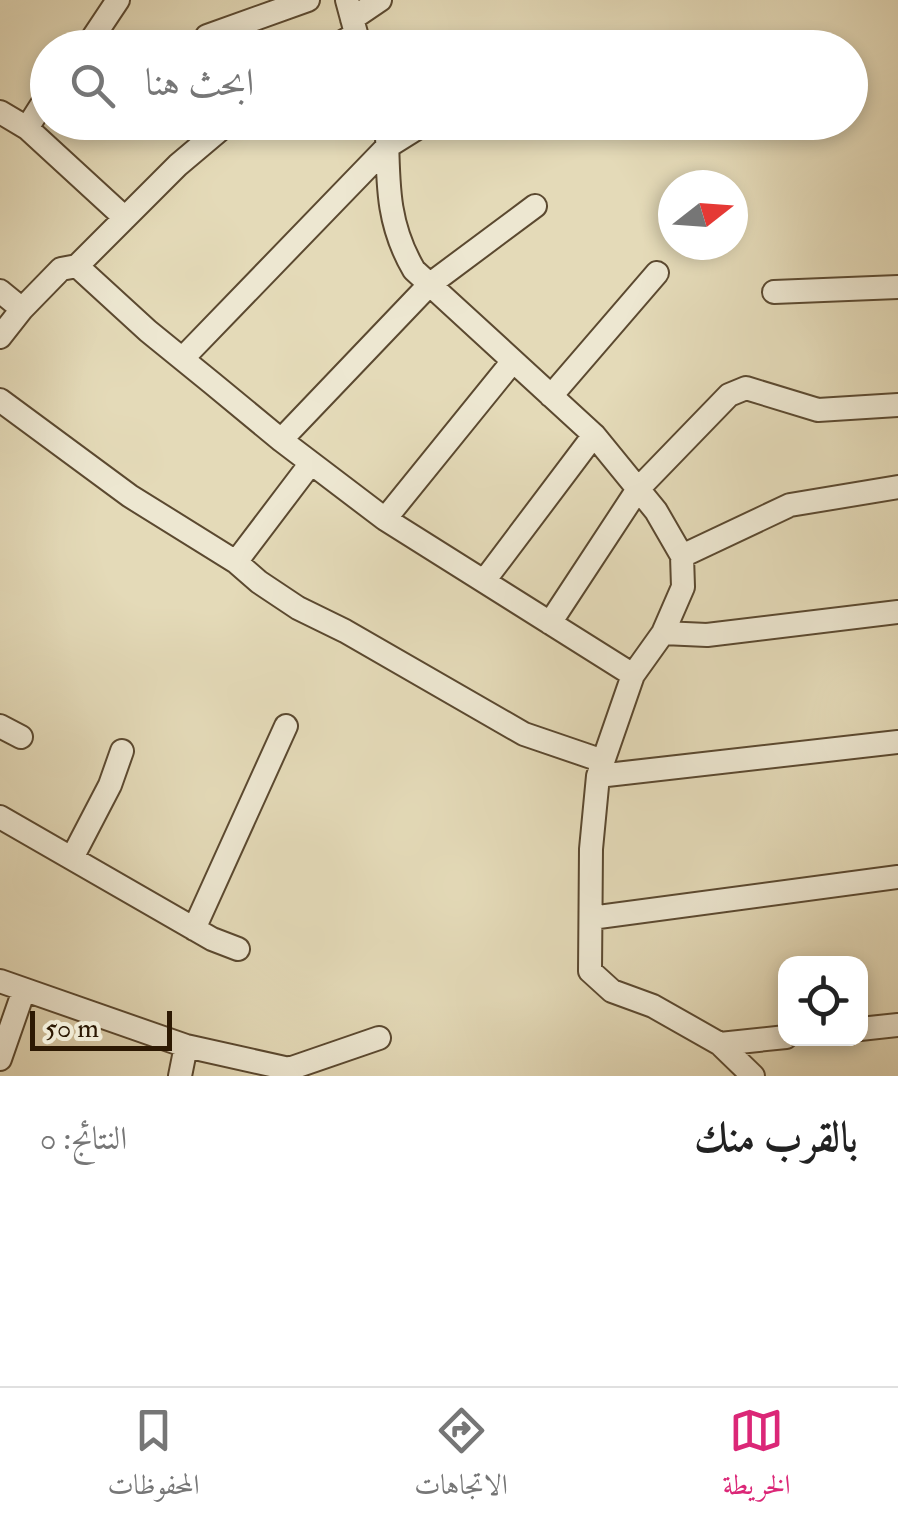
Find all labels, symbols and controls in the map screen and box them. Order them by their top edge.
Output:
search box [30,30,868,140]
icon: search [65,58,120,113]
text: ابحث هنا [145,59,254,107]
north arrow [658,170,748,260]
map controls [778,956,868,1046]
button: locate [778,956,868,1046]
scale bar [30,1006,172,1050]
text: 50 m [45,1011,99,1046]
text: بالقرب منك [694,1112,858,1164]
text: النتائج: 0 [40,1119,127,1159]
tab: المحفوظات [107,1403,200,1512]
tab: الاتجاهات [414,1403,508,1512]
tab: الخريطة [723,1403,791,1512]

